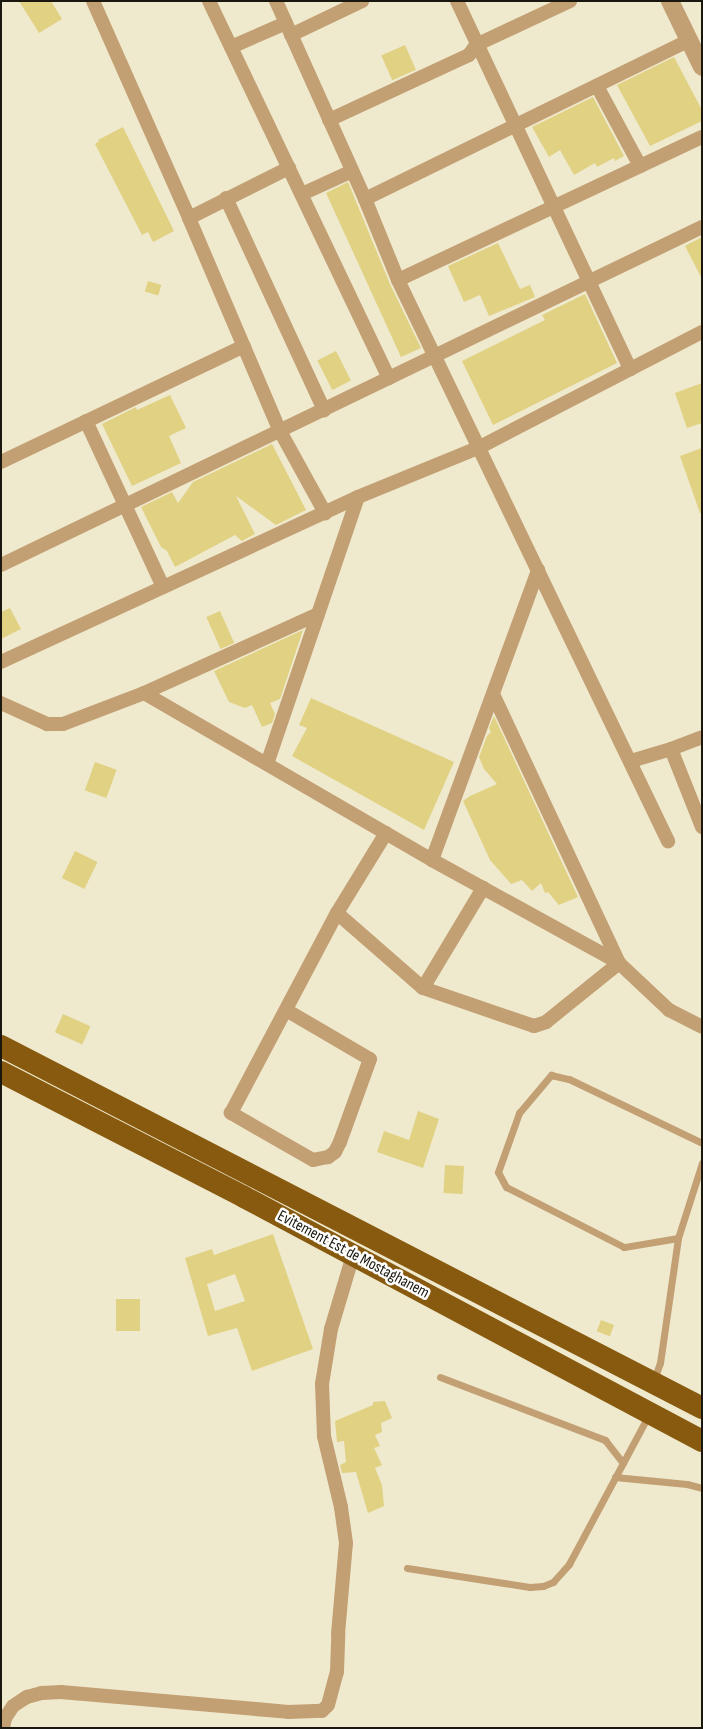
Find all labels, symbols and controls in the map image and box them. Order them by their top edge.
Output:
street label: Evitement Est de Mostaghanem [274,1207,432,1303]

